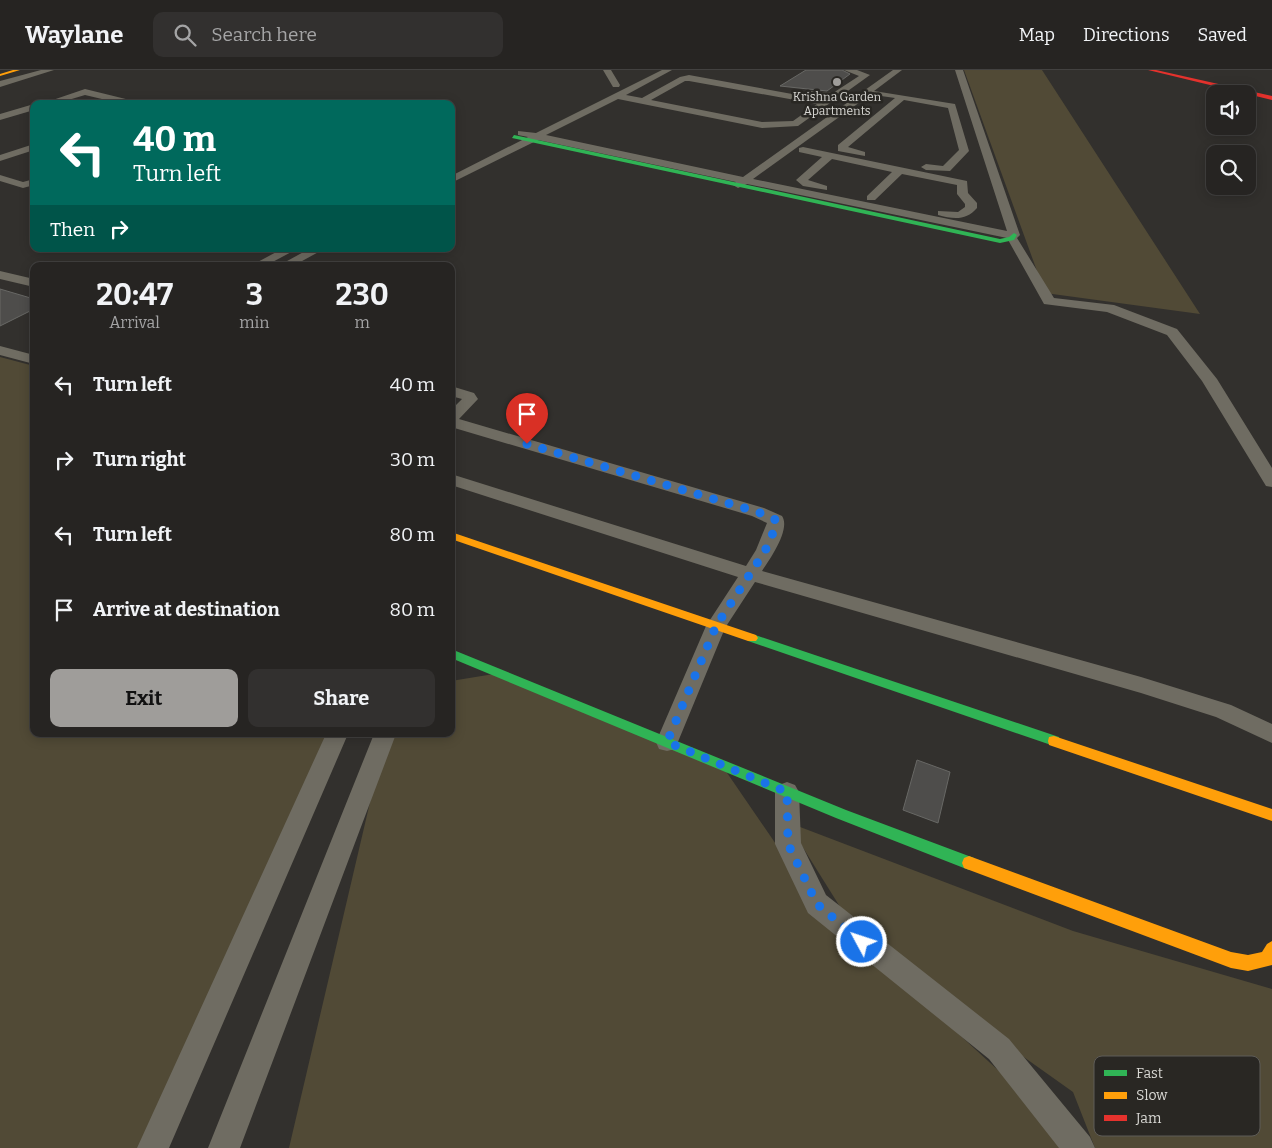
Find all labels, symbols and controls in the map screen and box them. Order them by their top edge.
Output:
search box [153,12,503,57]
text: Waylane [25,21,123,49]
icon: search [171,21,199,49]
text: Search here [211,23,317,46]
text: Map [1019,24,1055,46]
text: Directions [1083,24,1170,46]
text: Saved [1198,24,1247,46]
marker: Krishna Garden Apartments [831,76,843,88]
map controls [1206,85,1256,195]
button: sound [1206,85,1256,135]
place label: Krishna Garden Apartments [793,90,882,118]
text: 40 m [133,118,216,160]
icon: left [50,120,115,185]
button: search [1206,145,1256,195]
text: Turn left [133,160,221,187]
icon: right [105,215,133,243]
text: Then [50,218,95,241]
text: 20:47 [96,277,173,313]
text: 3 [246,277,263,313]
text: 230 [336,277,389,313]
text: Arrival [109,313,160,332]
text: min [239,313,269,332]
text: m [355,313,370,332]
icon: left [50,371,78,399]
text: Turn left [93,373,172,396]
text: 40 m [390,373,435,396]
pin [506,393,548,444]
icon: arrive [513,400,541,428]
icon: right [50,446,78,474]
text: Turn right [93,448,186,471]
text: 30 m [390,448,435,471]
icon: left [50,521,78,549]
text: Turn left [93,523,172,546]
text: 80 m [389,523,435,546]
icon: arrive [50,596,78,624]
text: Arrive at destination [93,598,280,621]
text: 80 m [389,598,435,621]
button: Exit [50,669,238,727]
button: Share [248,669,435,727]
position arrow [835,915,887,967]
legend [1094,1056,1260,1136]
text: Fast [1136,1065,1163,1082]
text: Slow [1136,1087,1168,1104]
text: Jam [1135,1110,1162,1127]

